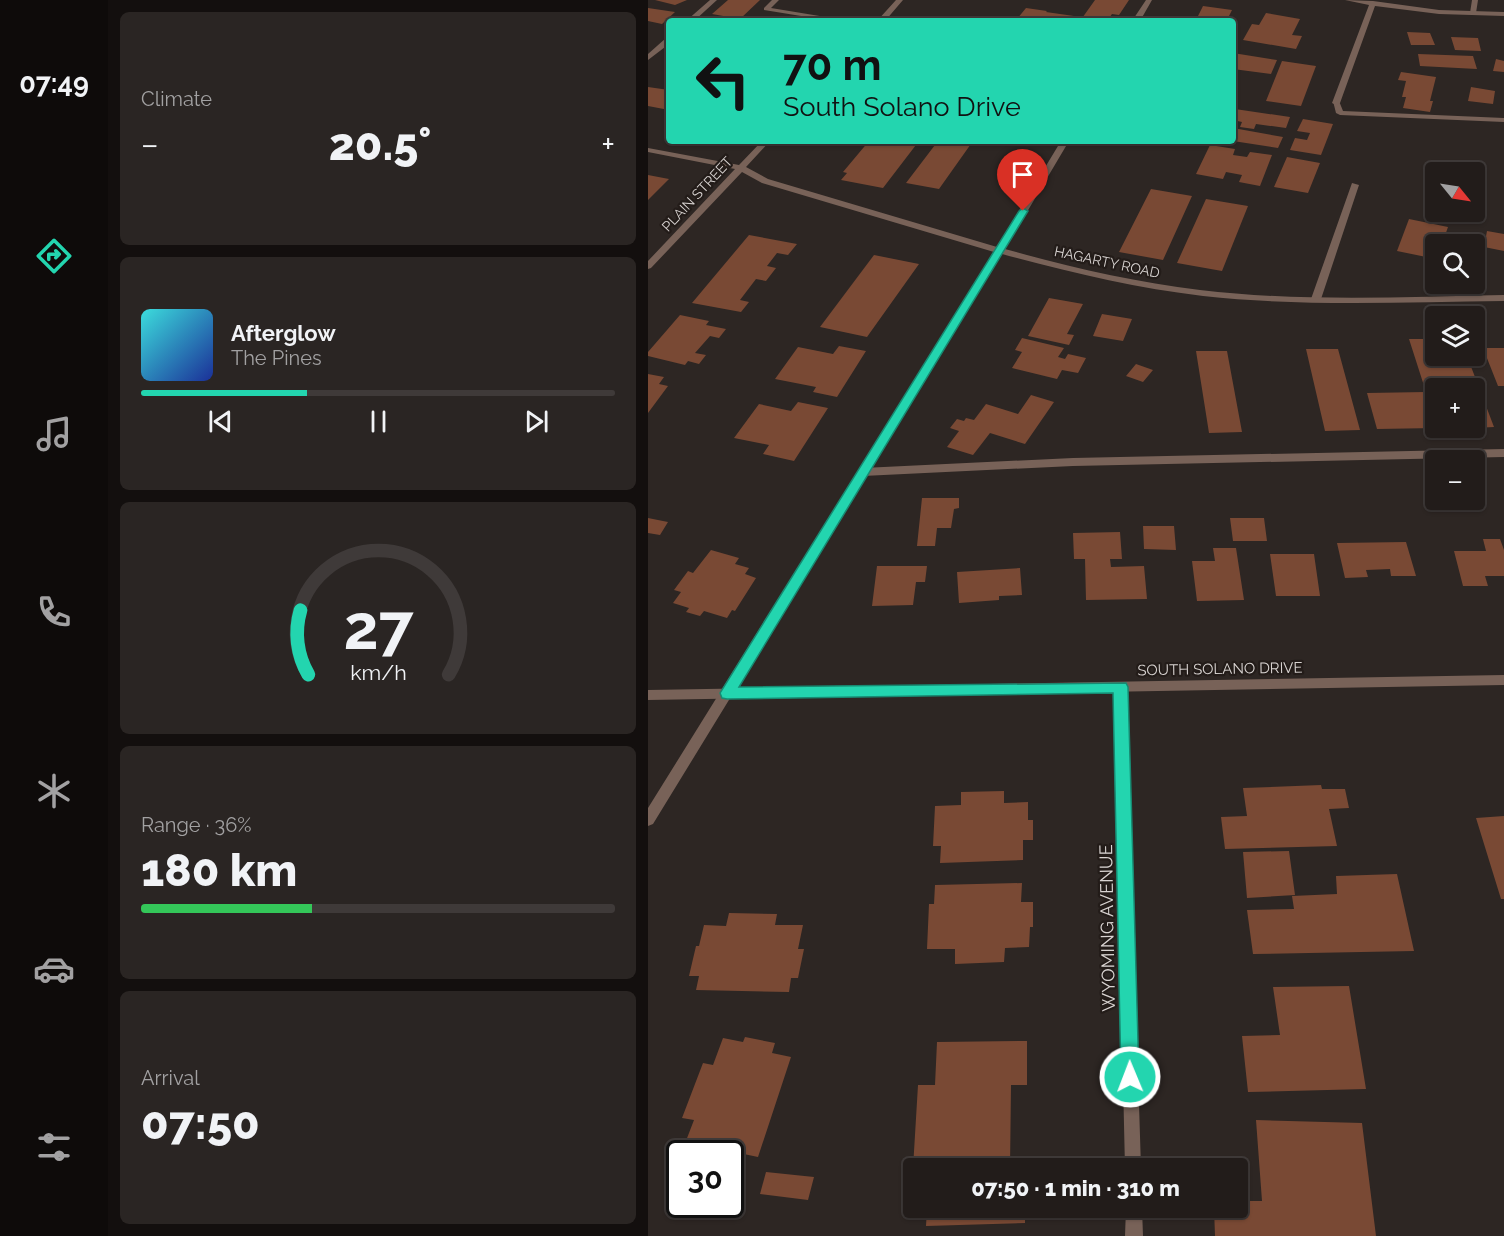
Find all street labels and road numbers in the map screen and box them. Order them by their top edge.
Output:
street label: PLAIN STREET [658,153,736,235]
street label: HAGARTY ROAD [1053,243,1161,281]
street label: SOUTH SOLANO DRIVE [1137,659,1303,679]
street label: WYOMING AVENUE [1095,844,1119,1012]

